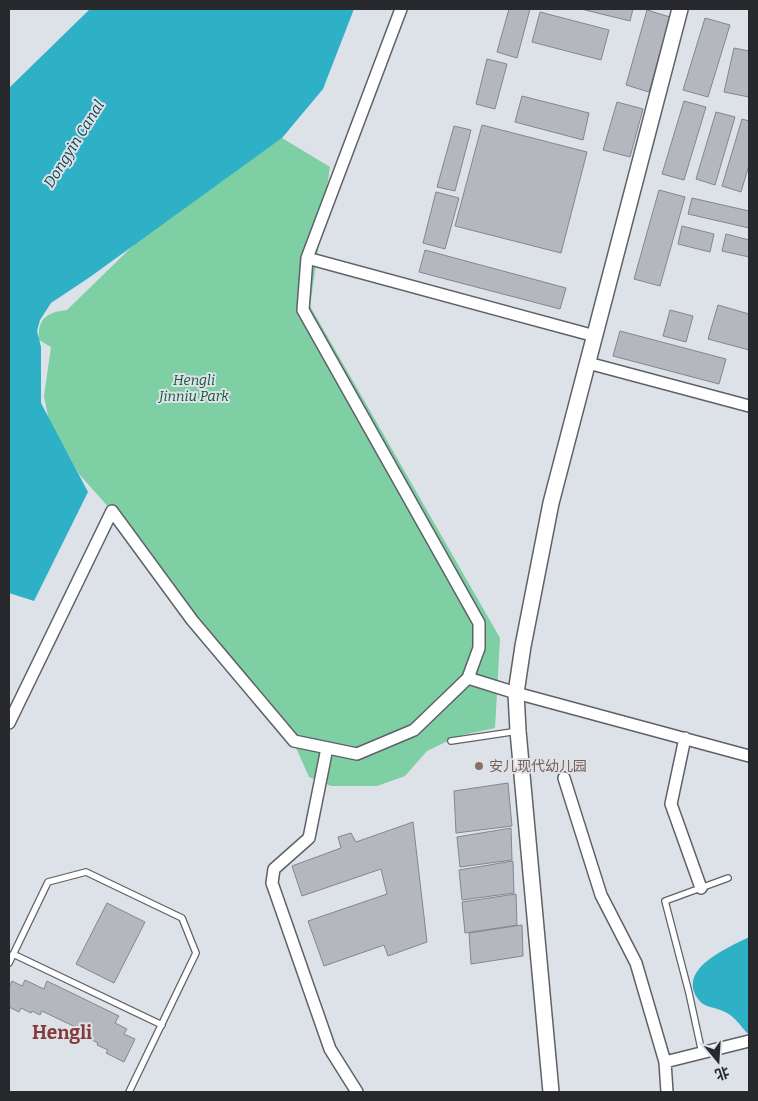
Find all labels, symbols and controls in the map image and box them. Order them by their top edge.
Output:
water label: Dongyin Canal [40,97,108,191]
park label: Hengli Jinniu Park [157,372,229,405]
place label: 安儿现代幼儿园 [489,758,587,775]
marker: 安儿现代幼儿园 [473,760,485,772]
district label: Hengli [32,1021,92,1044]
north arrow [693,1036,743,1086]
text: 北 [713,1063,731,1083]

